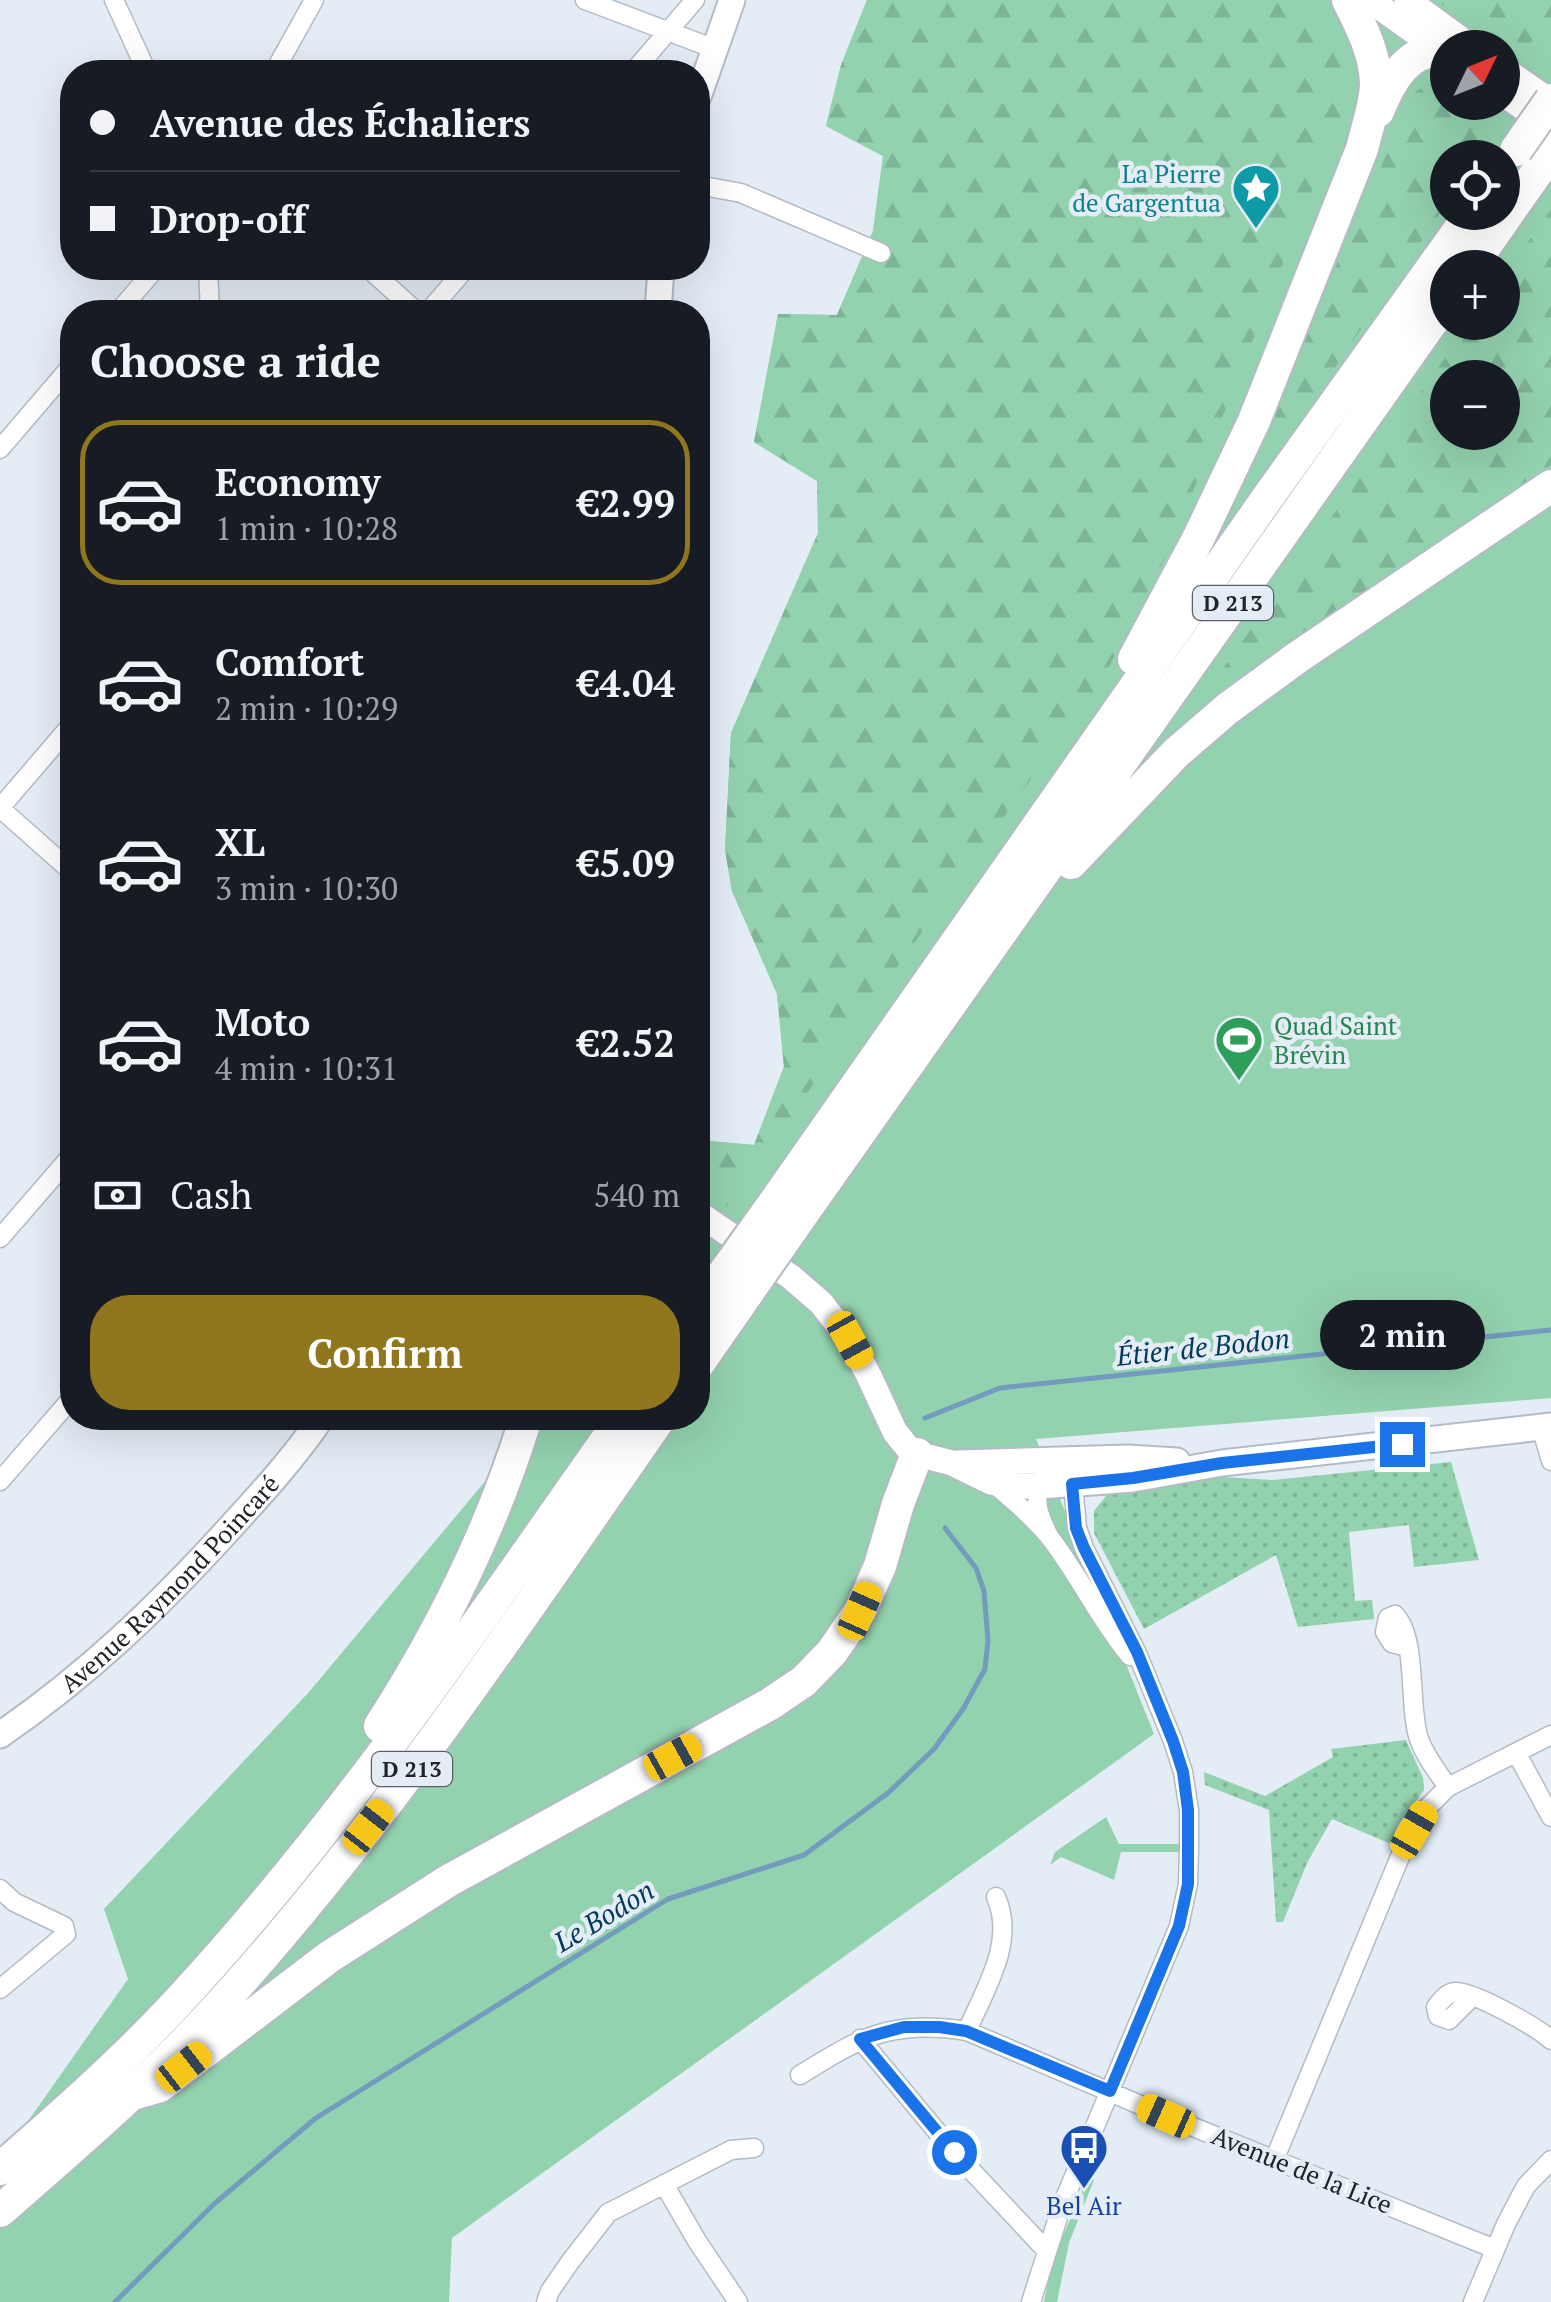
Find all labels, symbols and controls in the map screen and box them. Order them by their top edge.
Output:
north arrow [1430,30,1520,120]
map controls [1430,30,1520,450]
text: Avenue des Échaliers [150,98,531,148]
button: locate [1430,140,1520,230]
place label: La Pierre de Gargentua [1072,157,1221,219]
place icon: La Pierre de Gargentua [1230,162,1282,230]
text: Drop-off [150,194,307,244]
button: + [1430,250,1520,340]
text: Choose a ride [90,330,381,390]
button: − [1430,360,1520,450]
text: Economy [215,457,381,507]
icon: car [95,458,185,548]
text: €2.99 [578,478,675,528]
text: 1 min · 10:28 [215,507,398,549]
road number: D 213 [1193,586,1273,620]
text: Comfort [215,637,364,687]
icon: car [95,638,185,728]
text: €4.04 [578,658,675,708]
text: 2 min · 10:29 [215,687,398,729]
text: XL [215,817,265,867]
icon: car [95,818,185,908]
text: €5.09 [578,838,675,888]
text: 3 min · 10:30 [215,867,398,909]
text: Moto [215,997,310,1047]
icon: car [95,998,185,1088]
place label: Quad Saint Brévin [1274,1009,1397,1071]
sports icon: Quad Saint Brévin [1213,1014,1265,1082]
text: €2.52 [578,1018,675,1068]
text: 4 min · 10:31 [215,1047,398,1089]
icon: cash [90,1168,145,1223]
text: Cash [170,1170,252,1220]
text: 540 m [593,1174,680,1216]
button: Confirm [90,1295,680,1410]
callout: 2 min [1320,1299,1484,1369]
car [822,1306,878,1374]
text: 2 min [1359,1314,1446,1356]
water label: Étier de Bodon [1114,1319,1291,1374]
route end [1380,1422,1425,1467]
street label: Avenue Raymond Poincaré [53,1468,286,1700]
car [834,1577,886,1645]
car [639,1729,707,1785]
road number: D 213 [372,1752,452,1786]
car [338,1794,398,1860]
car [1386,1797,1442,1863]
water label: Le Bodon [546,1871,661,1960]
car [151,2037,217,2097]
car [1132,2090,1200,2142]
street label: Avenue de la Lice [1207,2118,1397,2221]
bus stop icon: Bel Air [1058,2122,1110,2190]
route start [932,2130,977,2175]
place label: Bel Air [1046,2189,1122,2222]

